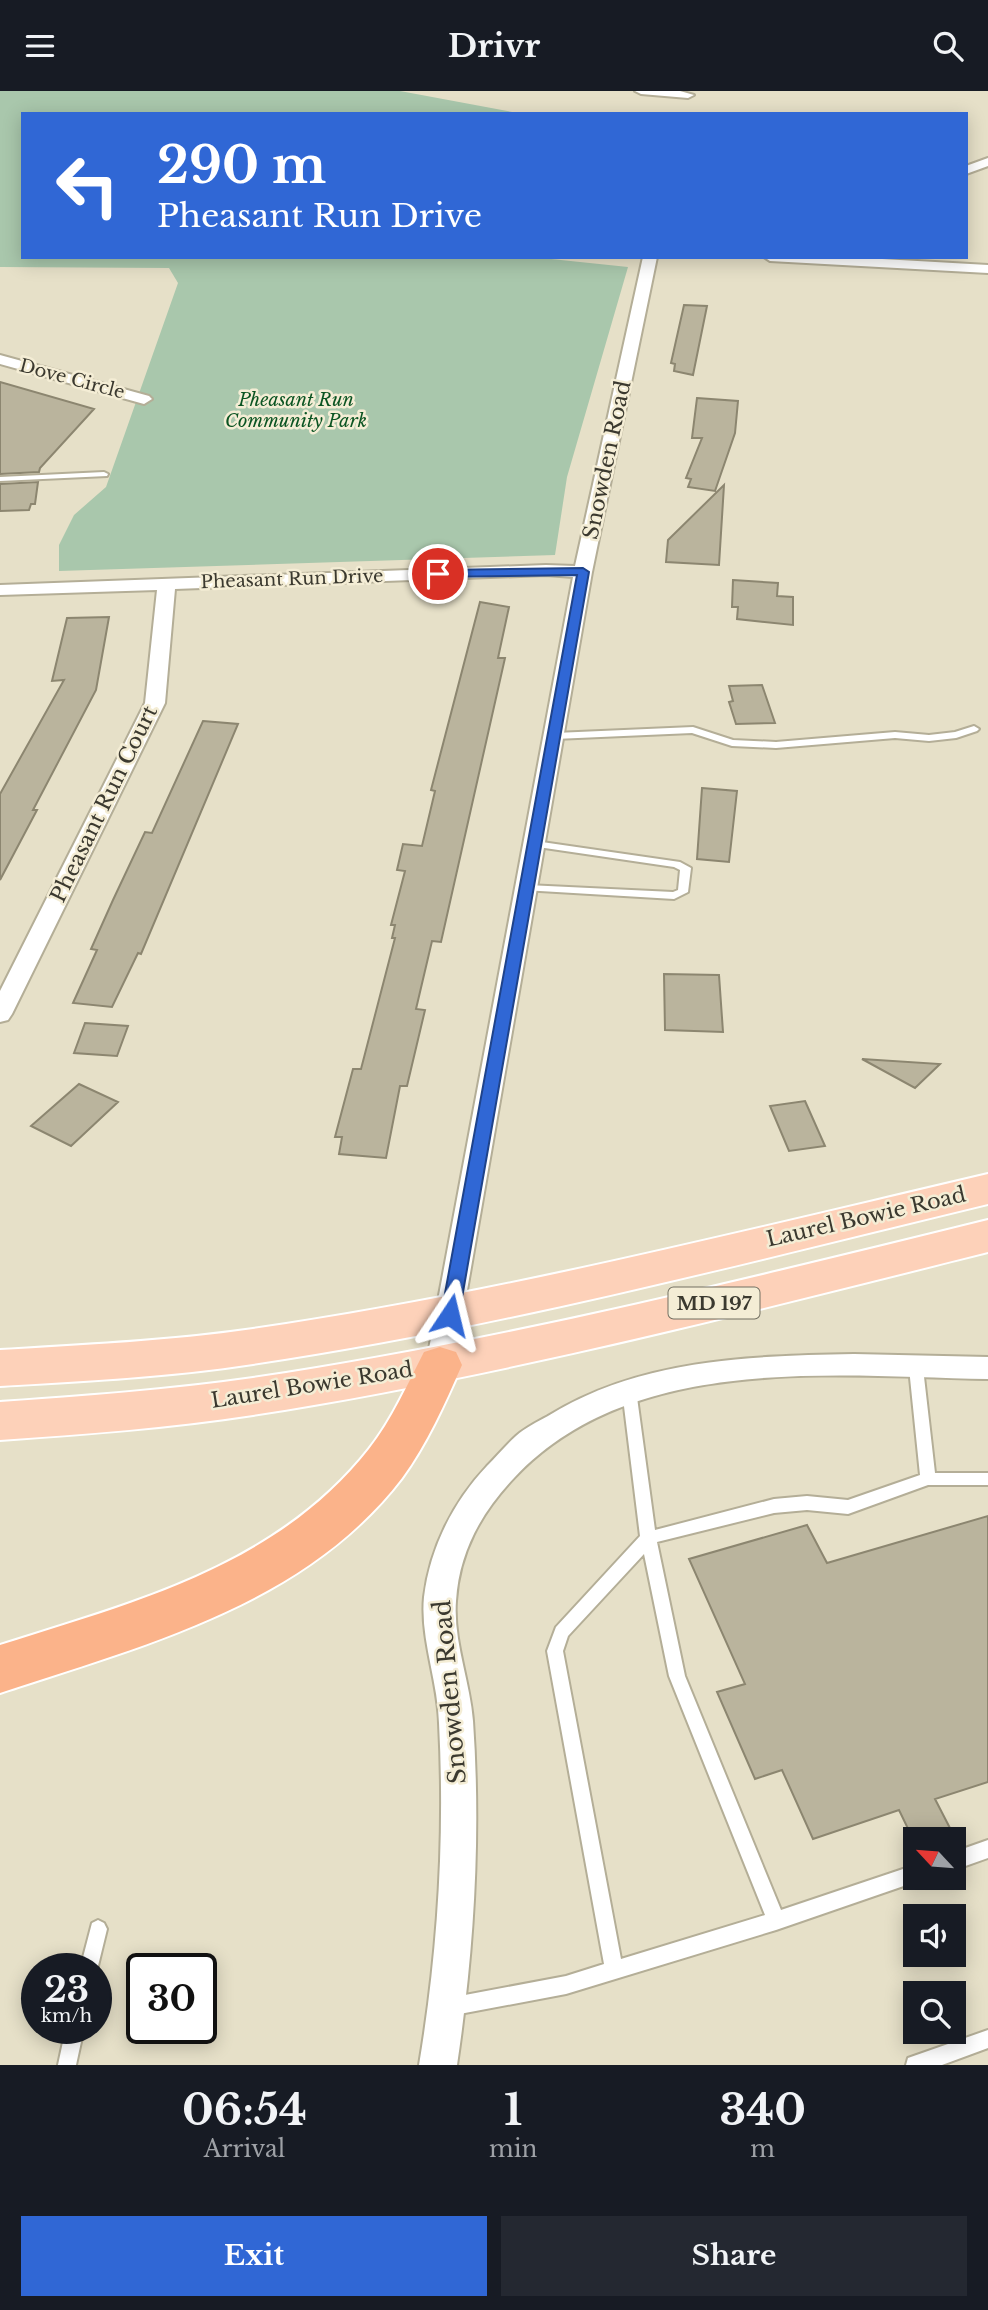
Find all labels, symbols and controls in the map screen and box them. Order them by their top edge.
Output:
text: Drivr [448,26,540,66]
icon: menu [21,27,59,65]
icon: search [929,27,967,65]
text: 290 m [157,135,326,196]
icon: left [42,140,133,231]
text: Pheasant Run Drive [157,196,482,236]
street label: Dove Circle [17,354,127,404]
street label: Snowden Road [577,378,637,542]
park label: Pheasant Run Community Park [225,389,367,432]
pin [408,544,468,604]
icon: arrive [419,555,457,593]
street label: Pheasant Run Drive [200,565,384,593]
street label: Pheasant Run Court [45,701,163,907]
street label: Laurel Bowie Road [764,1181,968,1253]
position arrow [413,1278,487,1352]
road number: MD 197 [668,1287,760,1319]
street label: Laurel Bowie Road [209,1356,415,1414]
street label: Snowden Road [427,1599,472,1785]
north arrow [903,1827,966,1890]
map controls [903,1827,966,2044]
button: sound [903,1904,966,1967]
speed limit sign: 30 [126,1953,217,2044]
text: 23 [44,1968,89,2011]
button: search [903,1981,966,2044]
text: km/h [41,2005,92,2027]
text: 06:54 [182,2084,307,2136]
text: 1 [504,2084,522,2136]
text: 340 [720,2084,806,2136]
text: Arrival [204,2135,285,2163]
text: min [489,2135,537,2163]
text: m [750,2135,775,2163]
button: Exit [21,2216,487,2296]
button: Share [501,2216,967,2296]

